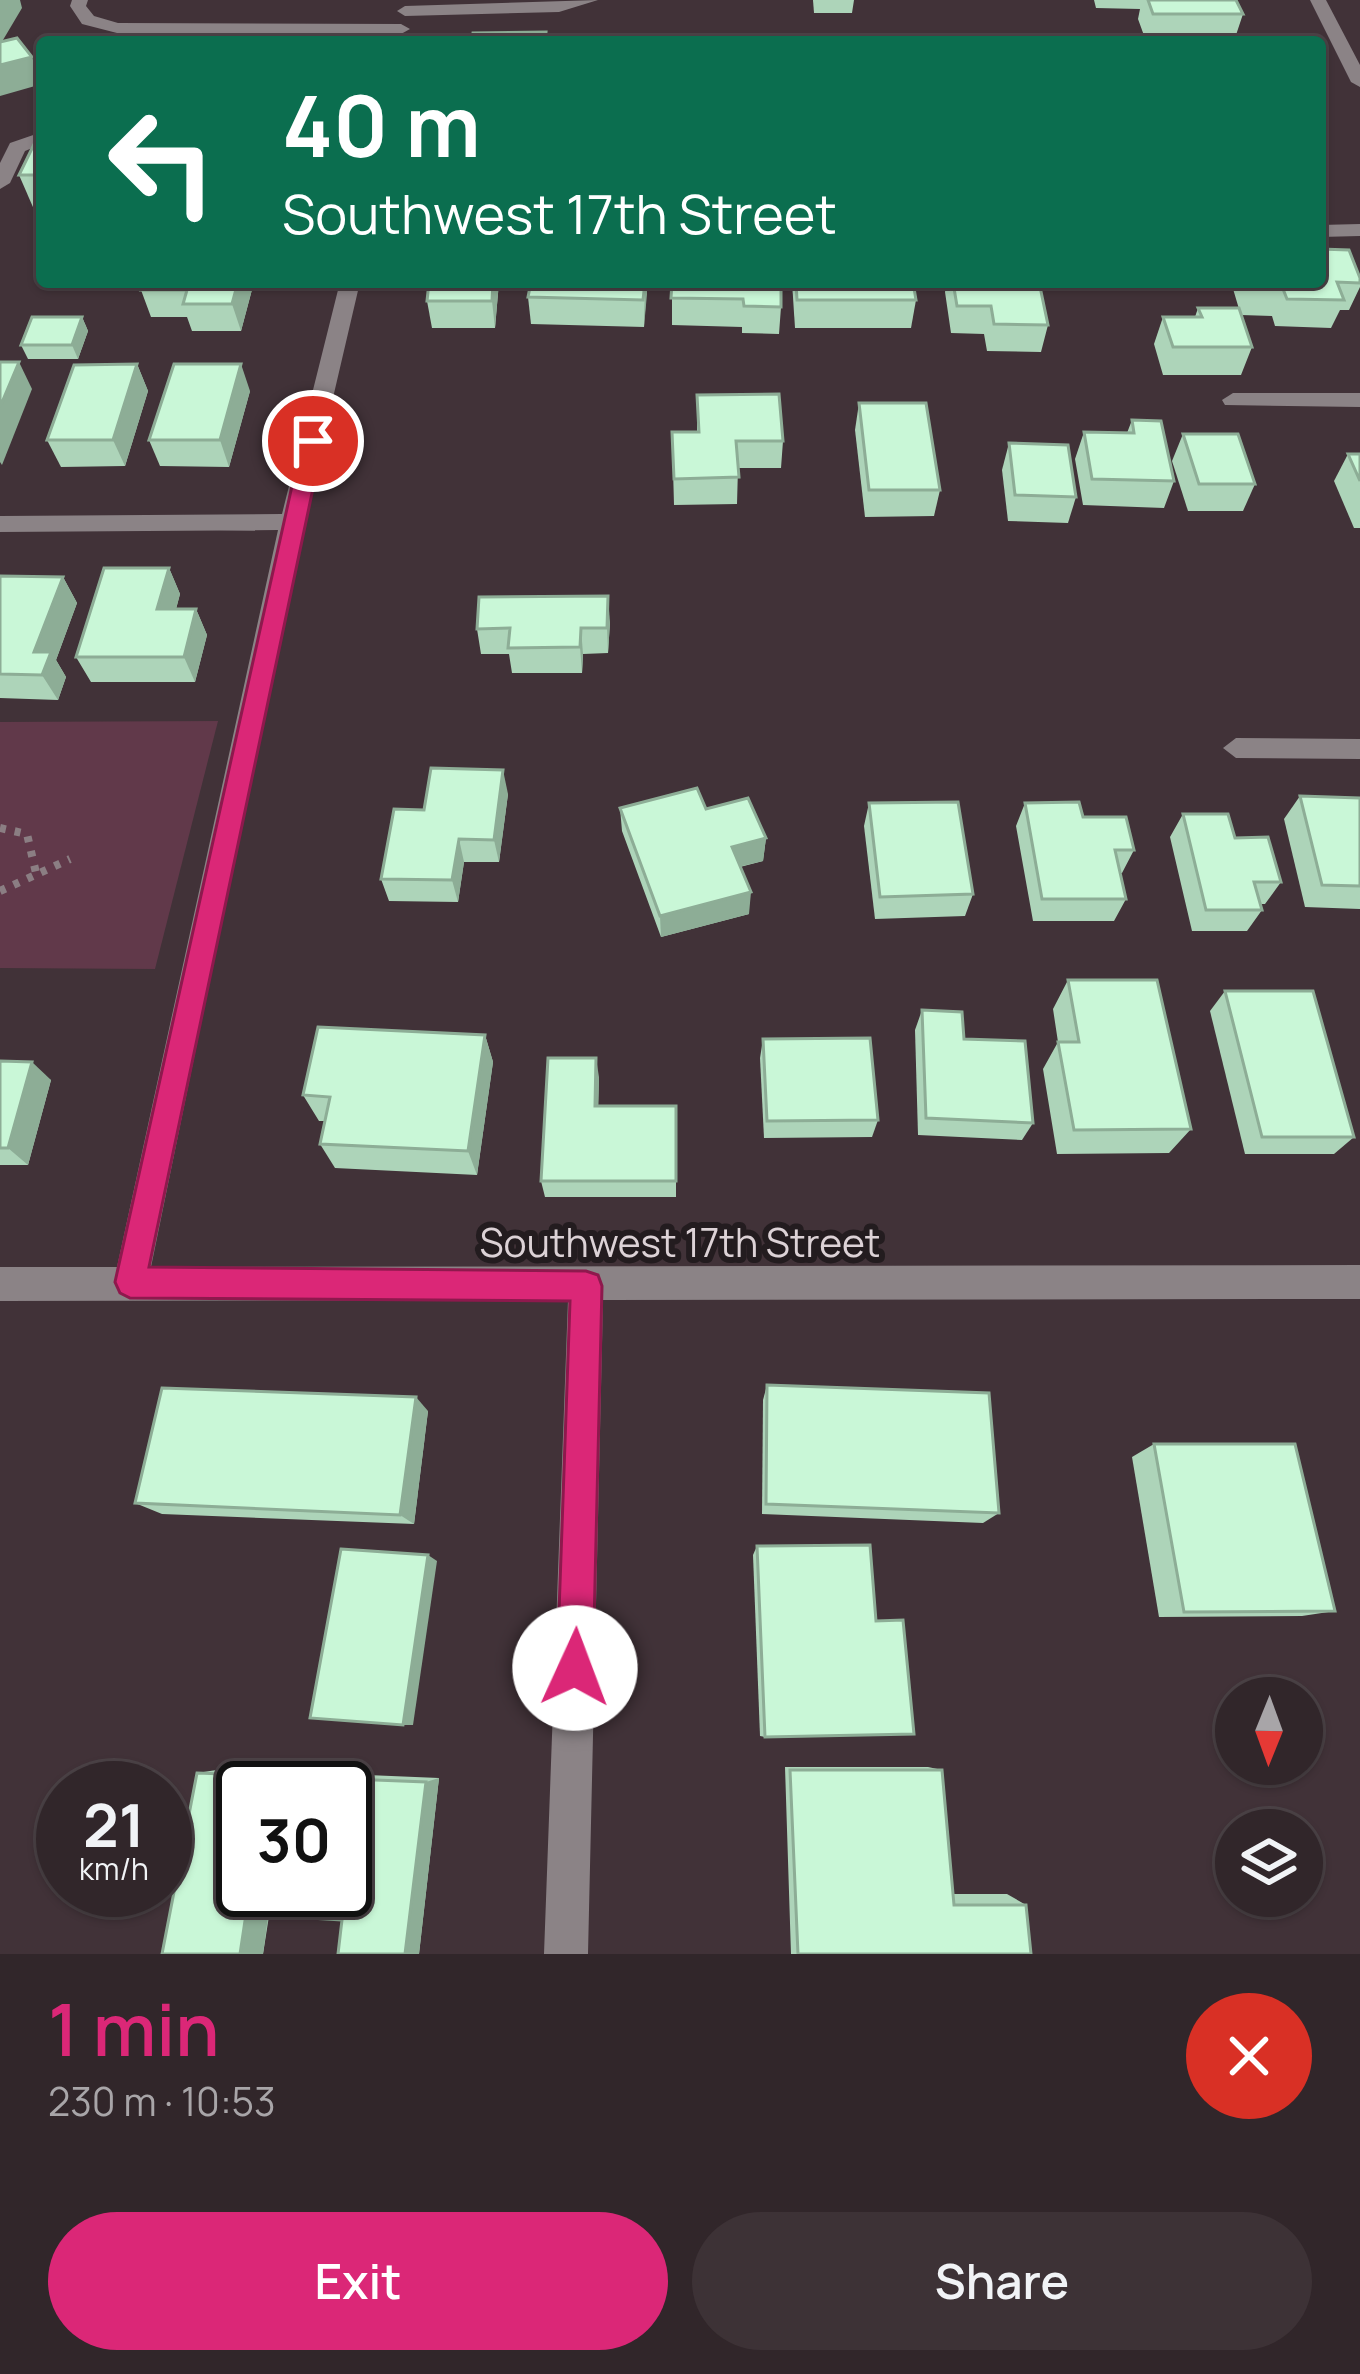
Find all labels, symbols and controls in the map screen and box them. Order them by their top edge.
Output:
text: 40 m [282,67,481,182]
icon: left [84,84,240,240]
text: Southwest 17th Street [282,176,837,250]
pin [262,390,364,492]
icon: arrive [280,408,346,474]
street label: Southwest 17th Street [480,1215,880,1269]
position arrow [512,1605,638,1731]
north arrow [1215,1677,1323,1785]
map controls [1215,1677,1323,1917]
speed limit sign: 30 [216,1761,372,1917]
text: 21 [83,1783,145,1865]
button: layers [1215,1809,1323,1917]
text: km/h [79,1848,149,1889]
text: 1 min [48,1979,220,2078]
button: close [1186,1993,1312,2119]
text: 230 m · 10:53 [48,2074,276,2128]
button: Exit [48,2212,668,2350]
button: Share [692,2212,1312,2350]

